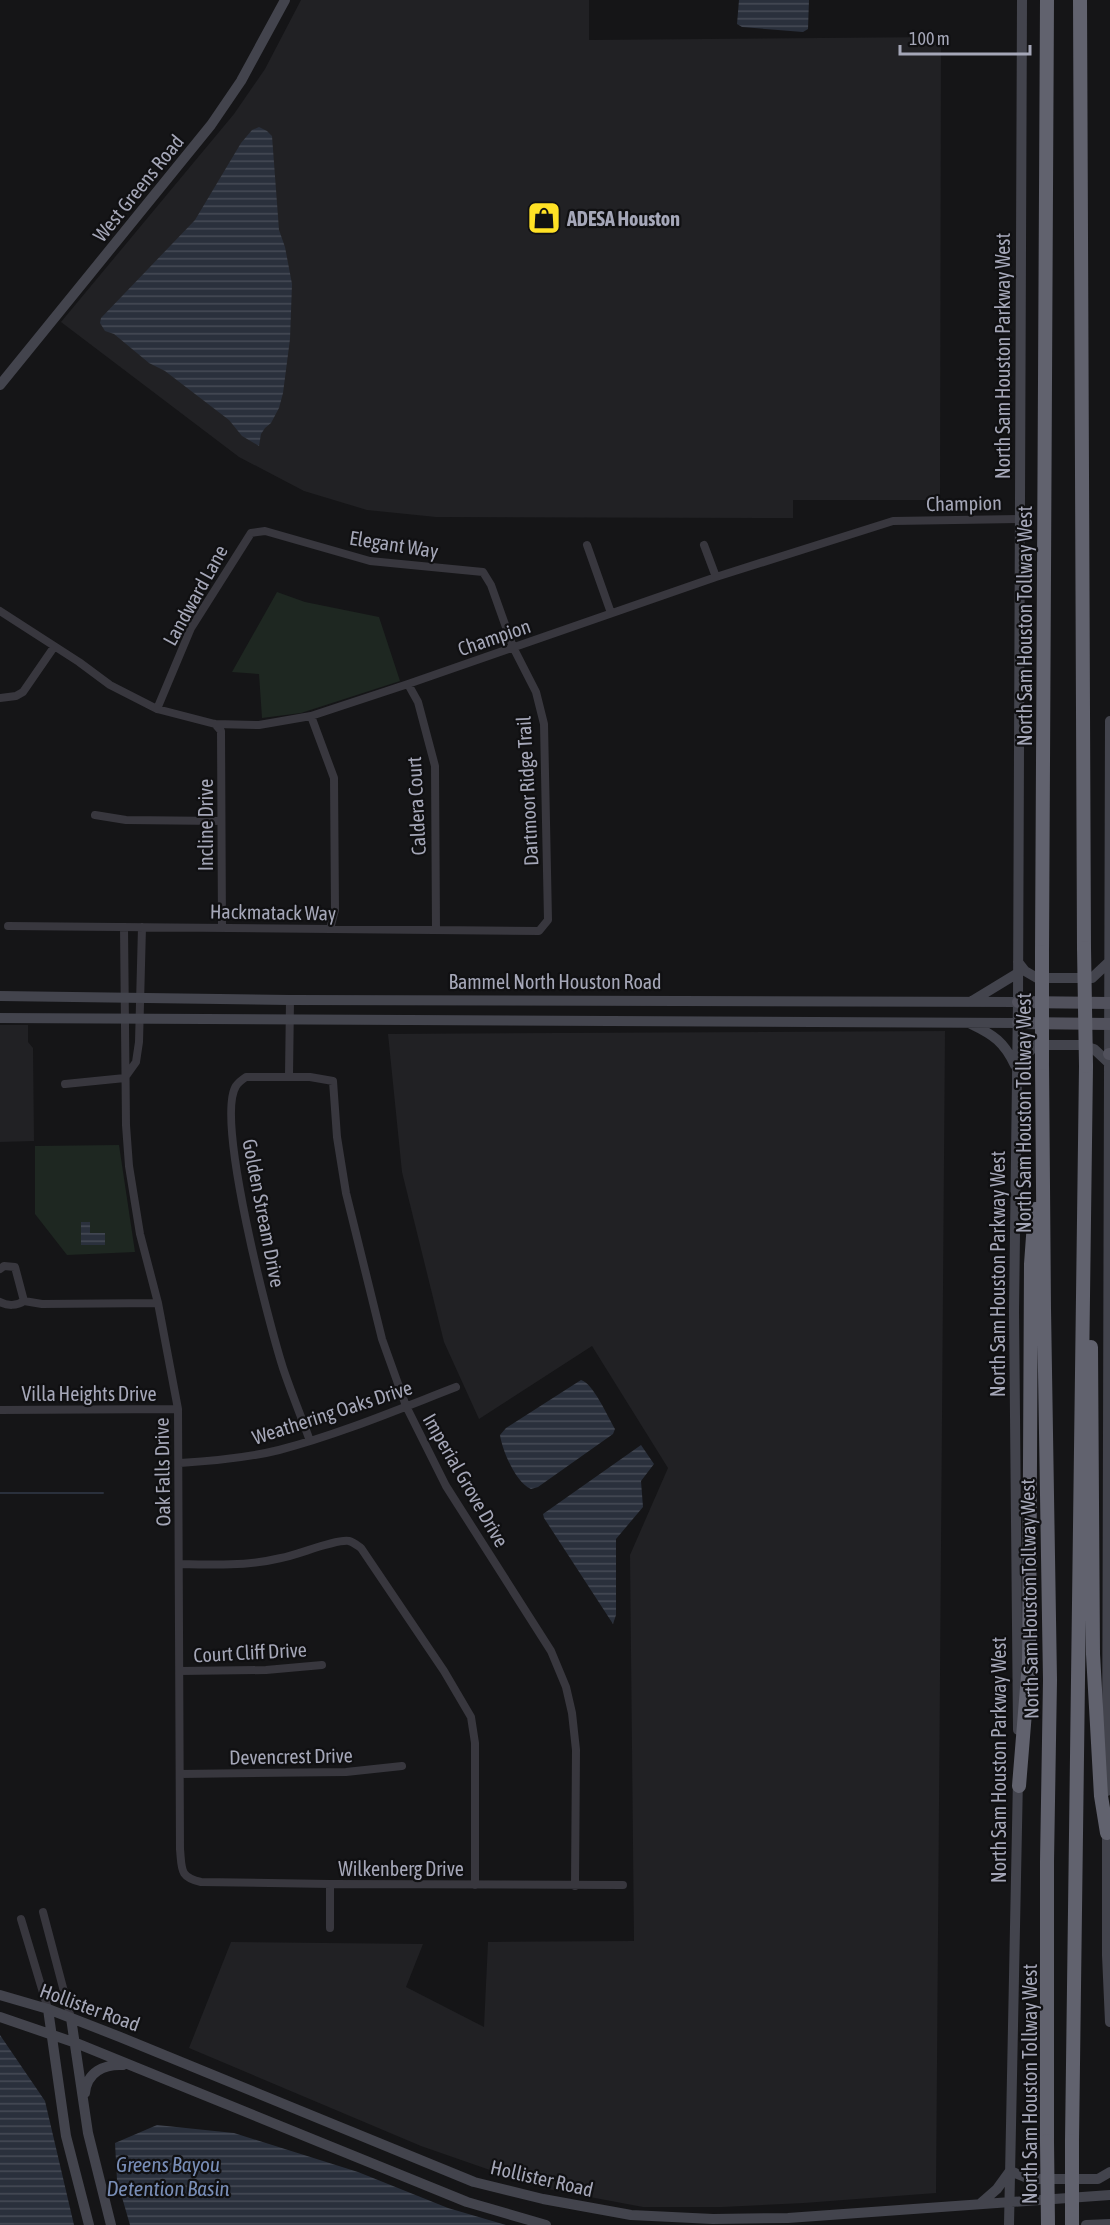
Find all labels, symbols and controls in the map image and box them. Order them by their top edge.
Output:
scale bar [900,18,1030,56]
text: 100 m [909,28,950,49]
street label: West Greens Road [88,130,188,246]
shop icon: ADESA Houston [526,200,562,236]
place label: ADESA Houston [566,207,680,230]
street label: North Sam Houston Parkway West [991,233,1014,479]
street label: Champion [926,491,1002,515]
street label: North Sam Houston Tollway West [1013,506,1036,746]
street label: Elegant Way [348,526,440,562]
street label: Landward Lane [158,541,232,649]
street label: Champion [455,614,533,660]
street label: Dartmoor Ridge Trail [512,715,542,867]
street label: Caldera Court [402,756,430,856]
street label: Incline Drive [194,779,217,871]
street label: Hackmatack Way [210,899,336,925]
street label: Bammel North Houston Road [448,970,662,993]
street label: North Sam Houston Tollway West [1012,993,1035,1233]
street label: Golden Stream Drive [238,1137,290,1289]
street label: North Sam Houston Parkway West [986,1151,1009,1397]
street label: Weathering Oaks Drive [249,1375,415,1449]
street label: Villa Heights Drive [21,1382,157,1405]
street label: Imperial Grove Drive [418,1409,514,1551]
street label: Oak Falls Drive [150,1417,174,1527]
street label: North Sam Houston Tollway West [1015,1478,1043,1719]
street label: North Sam Houston Parkway West [987,1637,1010,1883]
street label: Court Cliff Drive [193,1638,307,1666]
street label: Devencrest Drive [229,1743,353,1769]
street label: Wilkenberg Drive [338,1857,464,1880]
street label: North Sam Houston Tollway West [1018,1964,1041,2204]
street label: Hollister Road [37,1978,143,2036]
water label: Greens Bayou Detention Basin [107,2152,229,2200]
street label: Hollister Road [488,2155,596,2201]

